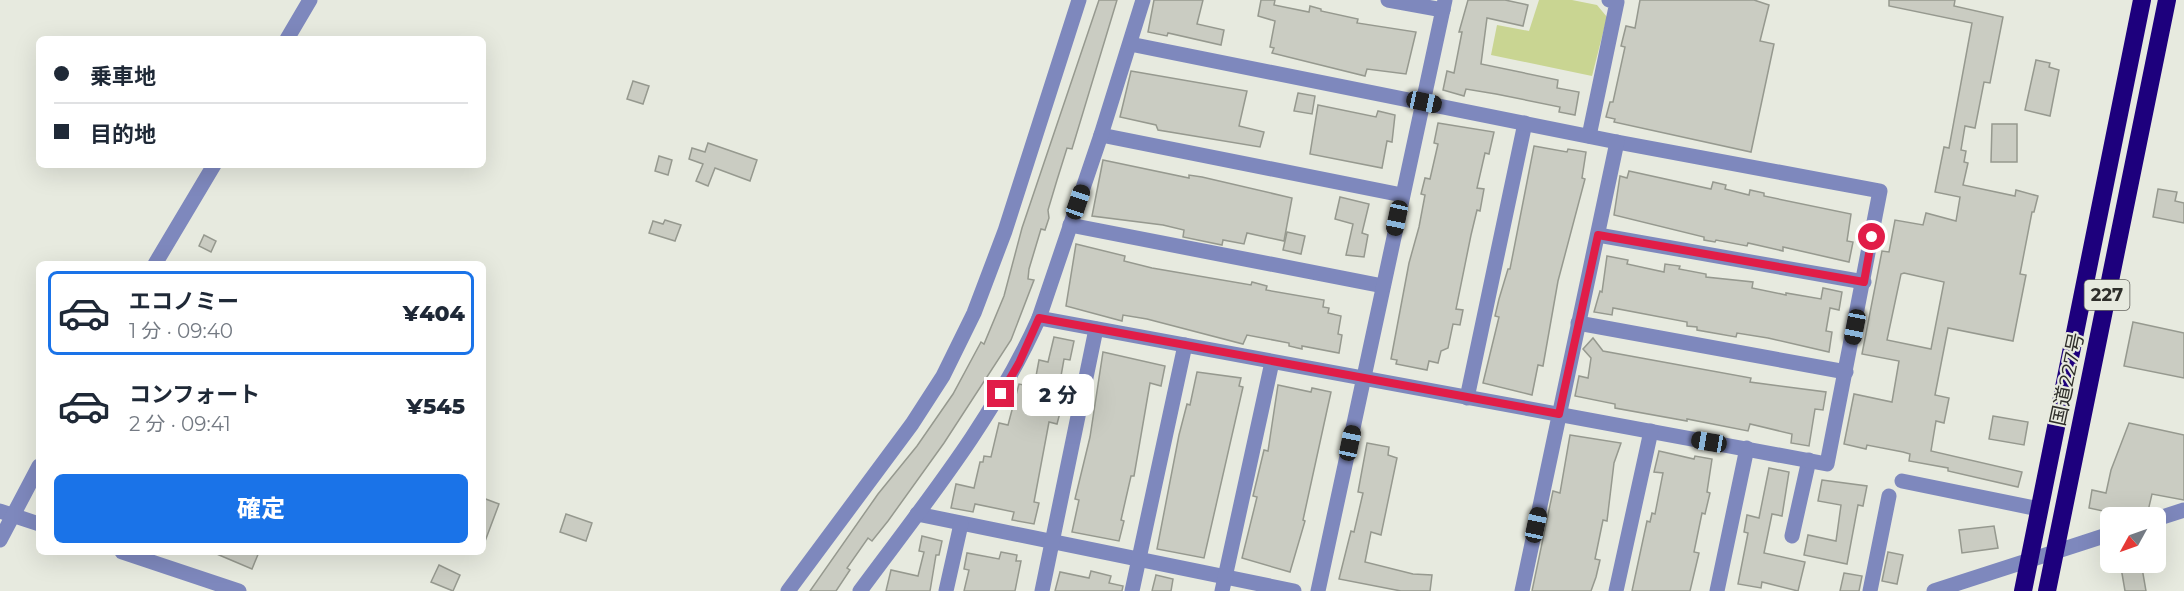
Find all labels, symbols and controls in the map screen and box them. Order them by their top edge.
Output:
text: 乗車地 [90,63,156,90]
car [1405,89,1443,115]
text: 目的地 [90,121,156,148]
car [1064,182,1092,222]
car [1384,199,1410,237]
route start [1858,223,1885,250]
road number: 227 [2084,280,2130,310]
icon: car [57,286,111,340]
text: エコノミー [129,288,239,315]
text: ¥404 [403,300,465,327]
car [1843,308,1867,346]
text: 1 分 · 09:40 [129,319,233,343]
street label: 国道227号 [2045,330,2089,428]
callout: 2 分 [1022,373,1094,415]
icon: car [57,379,111,433]
route end [987,380,1014,407]
text: コンフォート [129,381,260,408]
text: 2 分 [1039,383,1077,407]
text: ¥545 [406,393,465,420]
text: 2 分 · 09:41 [129,412,231,436]
car [1337,424,1363,462]
car [1690,430,1728,454]
button: 確定 [54,474,468,543]
car [1523,506,1549,544]
north arrow [2100,507,2166,573]
map controls [2100,507,2166,573]

